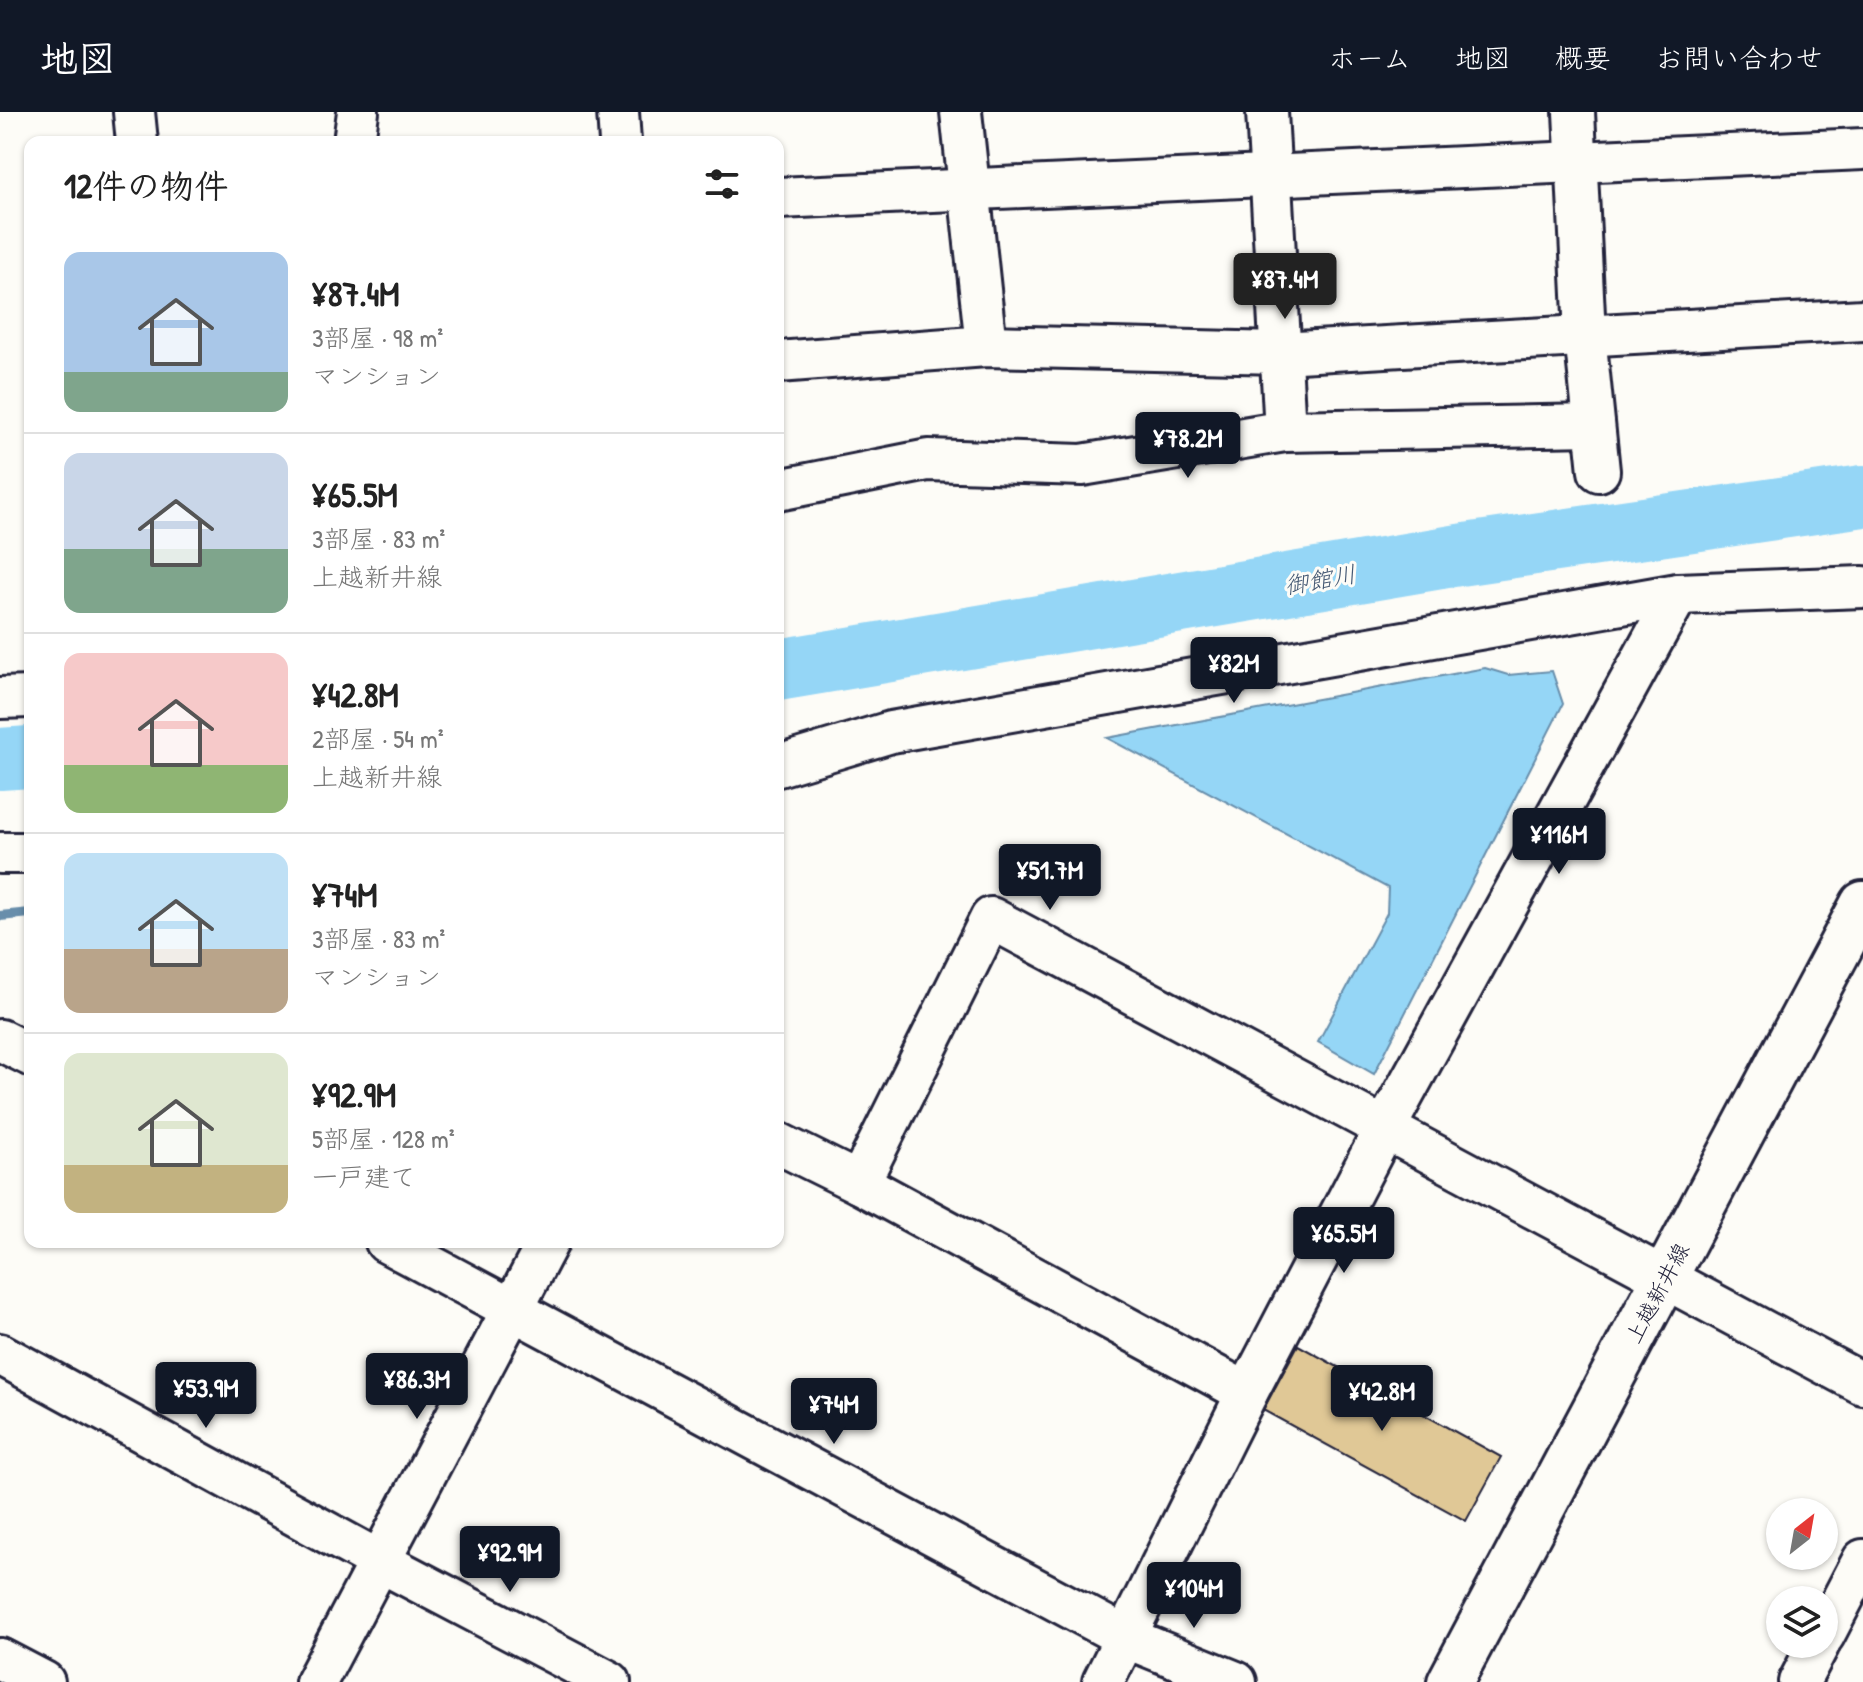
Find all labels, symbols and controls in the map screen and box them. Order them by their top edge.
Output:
text: 地図 [40,32,116,84]
text: ホーム [1328,39,1411,77]
text: 地図 [1455,39,1511,77]
text: 概要 [1555,39,1611,77]
text: お問い合わせ [1655,39,1823,77]
icon: filters [700,162,744,206]
text: 12件の物件 [64,163,228,209]
pin: ¥87.4M [1220,253,1350,321]
text: ¥87.4M [1252,261,1318,296]
text: ¥87.4M [312,271,400,317]
icon: home [128,284,224,380]
text: 3部屋 · 98 m² [312,320,443,355]
text: マンション [312,358,441,393]
pin: ¥78.2M [1123,412,1253,480]
text: ¥78.2M [1153,420,1223,455]
text: ¥65.5M [312,472,398,518]
icon: home [128,485,224,581]
text: 3部屋 · 83 m² [312,521,445,556]
water label: 御館川 [1282,557,1358,601]
text: 上越新井線 [312,559,442,594]
pin: ¥82M [1187,637,1281,705]
text: ¥82M [1209,645,1259,680]
text: ¥42.8M [312,672,399,718]
icon: home [128,685,224,781]
text: 2部屋 · 54 m² [312,721,444,756]
text: 上越新井線 [312,759,442,794]
pin: ¥116M [1503,808,1615,876]
text: ¥116M [1531,816,1587,851]
pin: ¥51.7M [985,844,1115,912]
text: ¥51.7M [1017,852,1083,887]
text: ¥74M [312,872,378,918]
icon: home [128,885,224,981]
text: 3部屋 · 83 m² [312,921,445,956]
text: マンション [312,959,441,994]
text: ¥92.9M [312,1072,396,1118]
icon: home [128,1085,224,1181]
text: 5部屋 · 128 m² [312,1121,455,1156]
text: 一戸建て [312,1159,416,1194]
pin: ¥65.5M [1279,1207,1409,1275]
text: ¥65.5M [1311,1215,1377,1250]
street label: 上越新井線 [1618,1237,1696,1349]
pin: ¥86.3M [352,1353,482,1421]
text: ¥86.3M [384,1361,450,1396]
pin: ¥53.9M [141,1362,271,1430]
pin: ¥42.8M [1317,1365,1447,1433]
text: ¥53.9M [173,1370,239,1405]
text: ¥42.8M [1349,1373,1415,1408]
pin: ¥74M [787,1378,881,1446]
text: ¥74M [809,1386,859,1421]
north arrow [1766,1498,1838,1570]
map controls [1766,1498,1838,1658]
pin: ¥92.9M [445,1526,575,1594]
text: ¥92.9M [478,1534,542,1569]
pin: ¥104M [1138,1562,1250,1630]
text: ¥104M [1165,1570,1223,1605]
button: layers [1766,1586,1838,1658]

